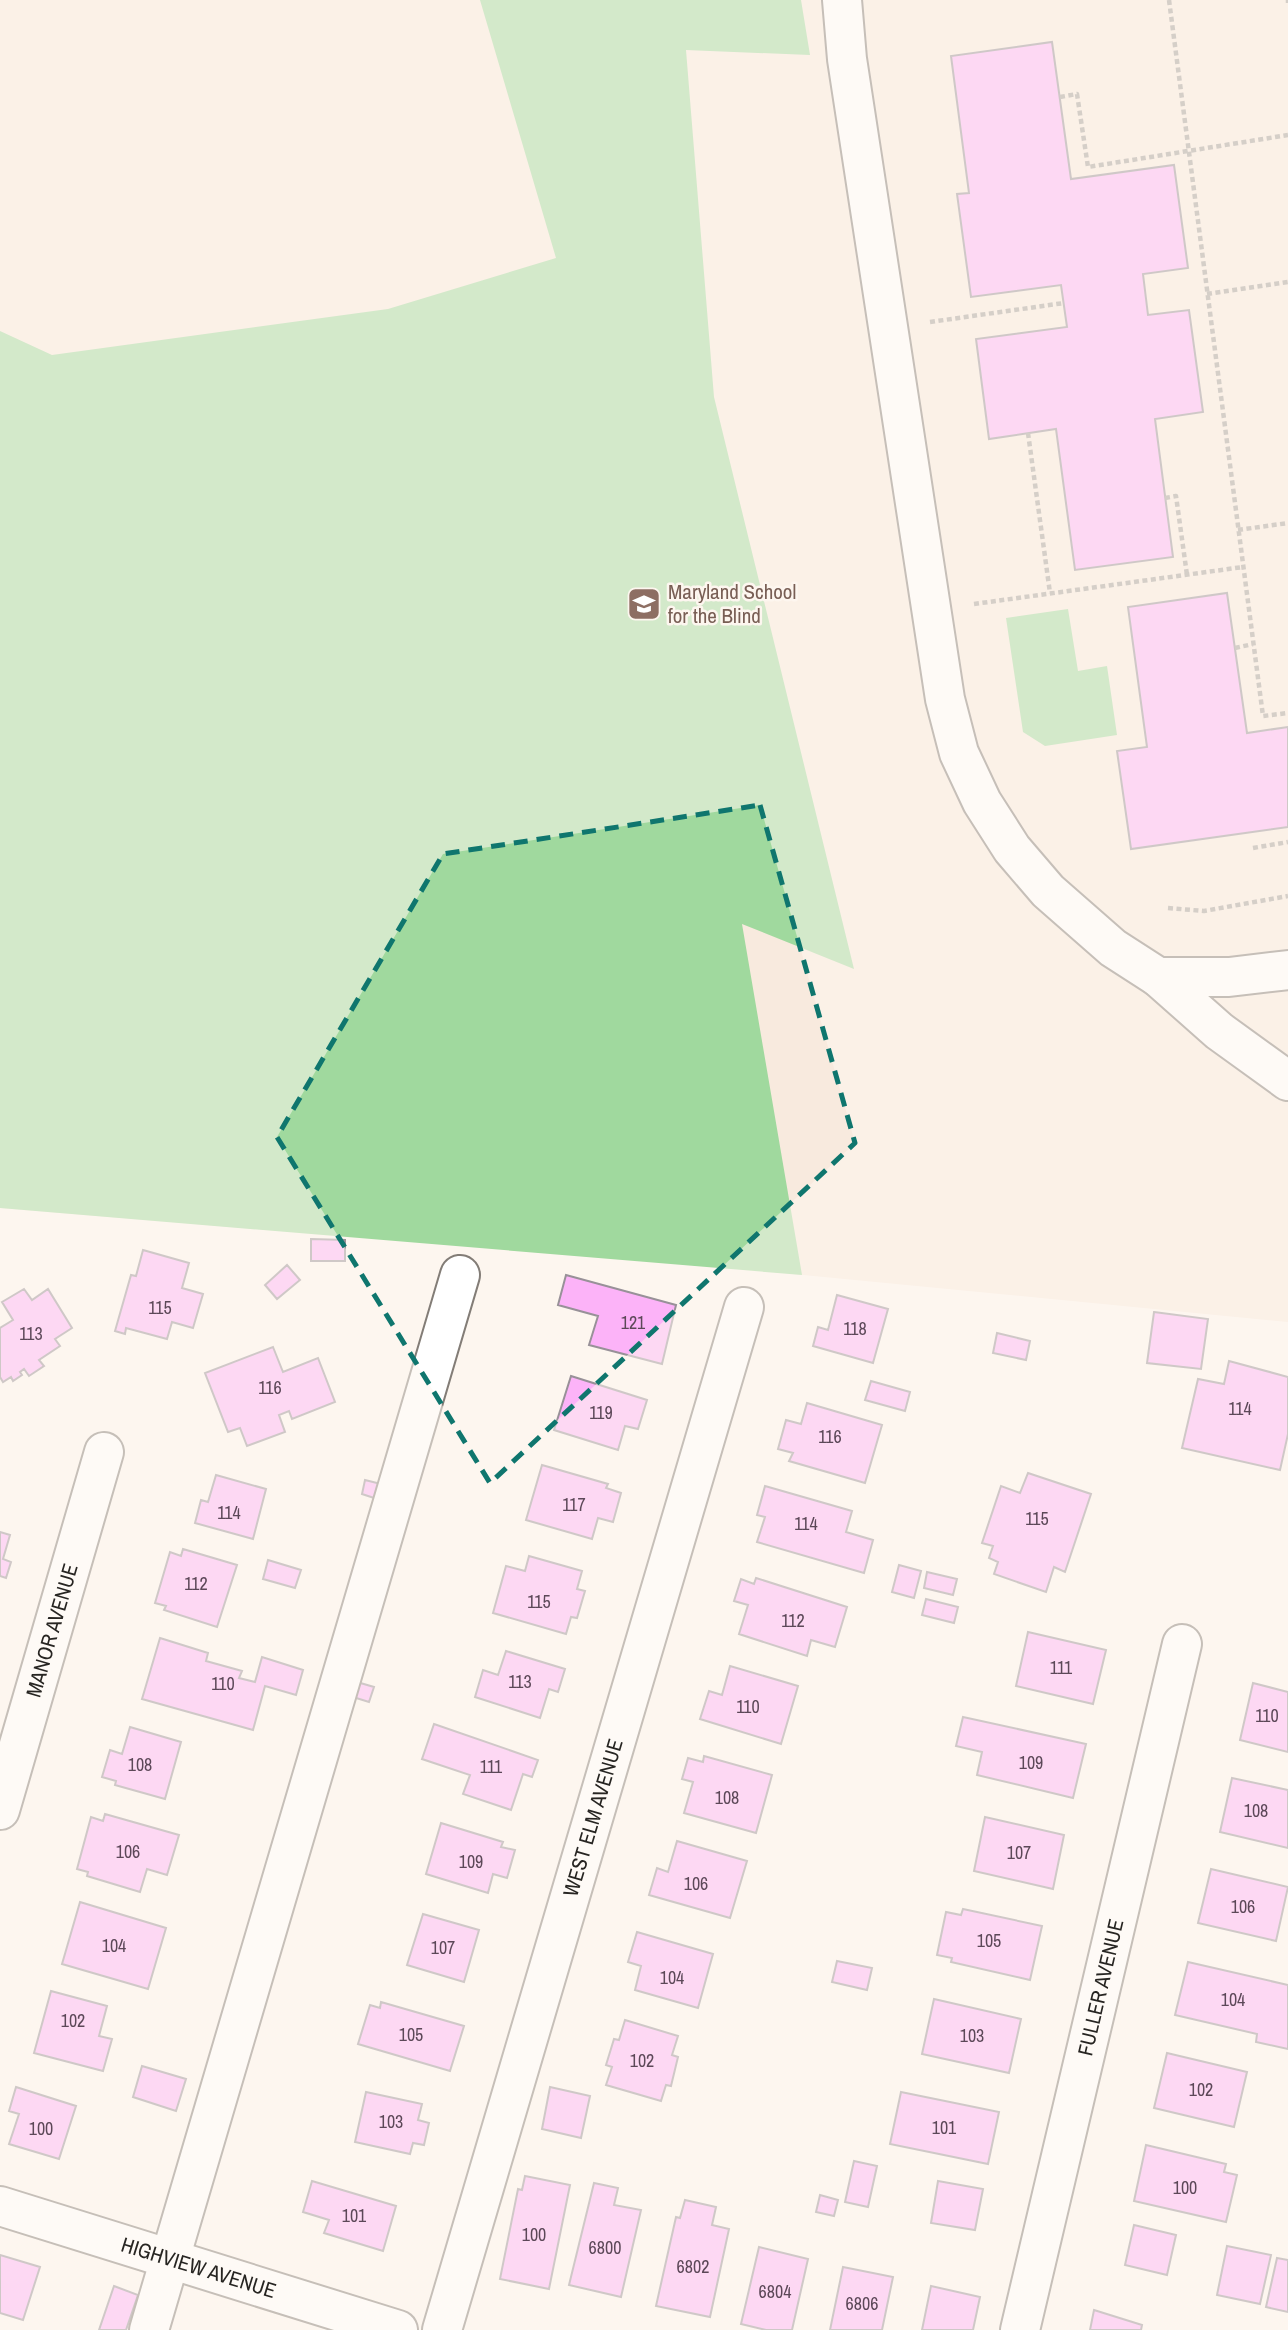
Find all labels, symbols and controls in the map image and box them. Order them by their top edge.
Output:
place label: Maryland School for the Blind [668,577,796,630]
school or university icon: Maryland School for the Blind [625,585,663,623]
house number: 115 [148,1295,172,1320]
house number: 121 [621,1310,646,1335]
house number: 118 [843,1316,867,1341]
house number: 113 [19,1321,43,1346]
house number: 116 [258,1375,282,1400]
house number: 114 [1228,1396,1252,1421]
house number: 119 [589,1400,613,1425]
house number: 116 [818,1424,842,1449]
house number: 117 [562,1492,586,1517]
house number: 114 [217,1500,241,1525]
house number: 115 [1025,1506,1049,1531]
house number: 114 [794,1511,818,1536]
street label: MANOR AVENUE [19,1560,85,1700]
house number: 112 [184,1571,208,1596]
house number: 115 [527,1589,551,1614]
house number: 112 [781,1608,805,1633]
house number: 111 [1050,1655,1073,1680]
house number: 113 [508,1669,532,1694]
house number: 110 [211,1671,235,1696]
house number: 110 [736,1694,760,1719]
house number: 110 [1255,1703,1279,1728]
street label: WEST ELM AVENUE [556,1735,630,1900]
house number: 109 [1019,1750,1043,1775]
house number: 108 [128,1752,152,1777]
house number: 111 [480,1754,503,1779]
house number: 108 [715,1785,739,1810]
house number: 108 [1244,1798,1268,1823]
house number: 106 [116,1839,140,1864]
house number: 107 [1007,1840,1031,1865]
house number: 109 [459,1849,483,1874]
house number: 106 [684,1871,708,1896]
house number: 106 [1231,1894,1255,1919]
street label: FULLER AVENUE [1070,1916,1131,2059]
house number: 105 [977,1928,1001,1953]
house number: 104 [102,1933,126,1958]
house number: 107 [431,1935,455,1960]
house number: 104 [660,1965,684,1990]
house number: 104 [1221,1987,1245,2012]
house number: 102 [61,2008,85,2033]
house number: 105 [399,2022,423,2047]
house number: 103 [960,2023,984,2048]
house number: 102 [630,2048,654,2073]
house number: 102 [1189,2077,1213,2102]
house number: 103 [379,2109,403,2134]
house number: 101 [932,2115,957,2140]
house number: 100 [29,2116,53,2141]
house number: 100 [1173,2175,1197,2200]
house number: 101 [342,2203,367,2228]
house number: 100 [522,2222,546,2247]
street label: HIGHVIEW AVENUE [118,2230,280,2305]
house number: 6800 [589,2235,621,2260]
house number: 6802 [677,2254,709,2279]
house number: 6804 [759,2279,791,2304]
house number: 6806 [846,2291,878,2316]

